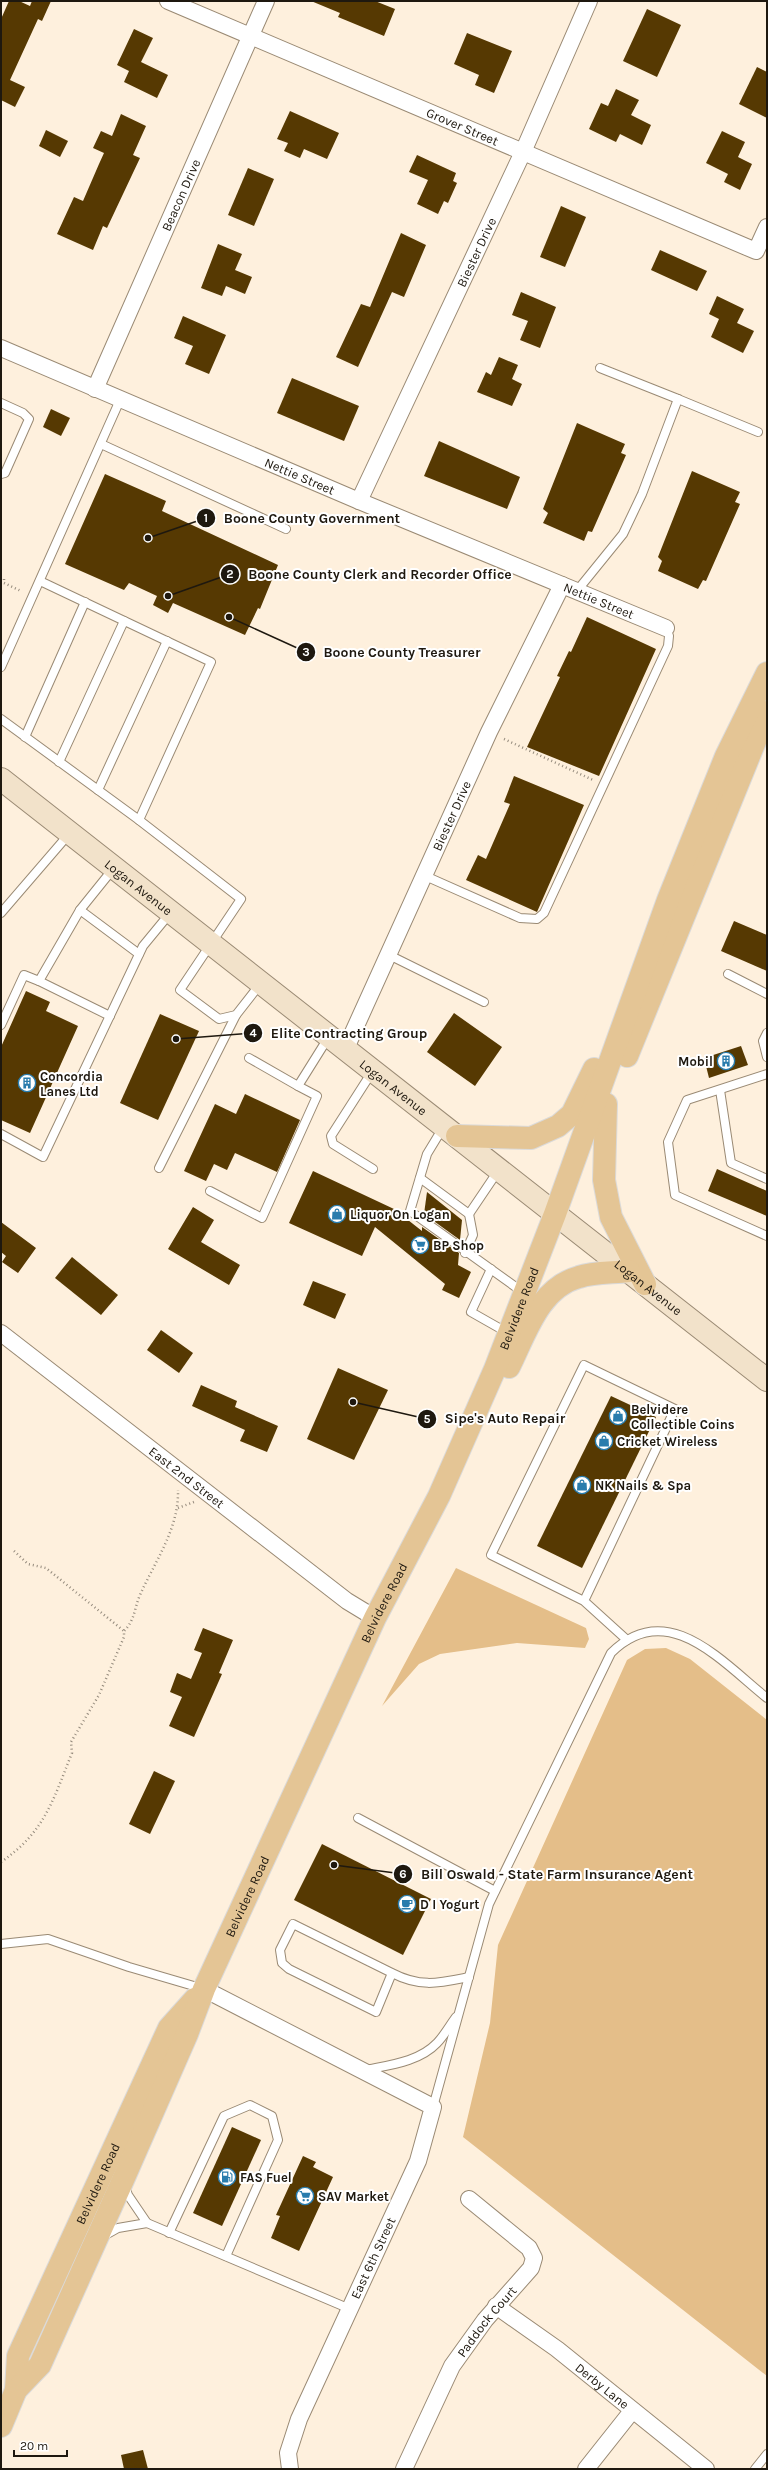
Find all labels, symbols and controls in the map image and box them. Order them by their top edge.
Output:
street label: Grover Street [424,104,501,148]
street label: Beacon Drive [158,156,203,233]
street label: Biester Drive [453,215,499,289]
street label: Nettie Street [263,454,337,497]
callout: Boone County Government [196,505,408,531]
text: Boone County Government [224,510,401,527]
text: 1 [204,511,208,525]
callout: Boone County Clerk and Recorder Office [220,561,520,587]
text: Boone County Clerk and Recorder Office [248,566,512,583]
text: 2 [226,567,234,581]
street label: Nettie Street [562,579,636,622]
callout: Boone County Treasurer [296,639,489,665]
text: Boone County Treasurer [324,644,481,661]
text: 3 [302,645,310,659]
street label: Biester Drive [429,778,474,853]
street label: Logan Avenue [102,856,176,918]
callout: Elite Contracting Group [243,1020,435,1046]
text: Elite Contracting Group [271,1025,427,1042]
text: 4 [249,1026,257,1040]
building icon: Mobil [716,1051,736,1071]
place label: Mobil [678,1054,713,1069]
street label: Logan Avenue [357,1056,431,1118]
place label: Concordia Lanes Ltd [40,1069,103,1099]
building icon: Concordia Lanes Ltd [17,1073,37,1093]
shop icon: Liquor On Logan [327,1204,347,1224]
place label: Liquor On Logan [350,1207,450,1223]
supermarket icon: BP Shop [410,1235,430,1255]
place label: BP Shop [433,1238,484,1253]
street label: Logan Avenue [612,1256,685,1318]
street label: Belvidere Road [496,1265,541,1352]
place label: Belvidere Collectible Coins [631,1402,735,1432]
callout: Sipe's Auto Repair [417,1406,574,1432]
shop icon: Belvidere Collectible Coins [608,1406,628,1426]
text: Sipe's Auto Repair [445,1410,566,1427]
text: 5 [424,1412,431,1426]
shop icon: Cricket Wireless [594,1431,614,1451]
place label: Cricket Wireless [617,1434,718,1449]
street label: East 2nd Street [146,1443,228,1511]
shop icon: NK Nails & Spa [572,1475,592,1495]
place label: NK Nails & Spa [595,1478,691,1493]
street label: Belvidere Road [357,1560,410,1645]
street label: Belvidere Road [222,1853,272,1939]
callout: Bill Oswald - State Farm Insurance Agent [393,1861,702,1887]
text: Bill Oswald - State Farm Insurance Agent [421,1866,694,1883]
text: 6 [399,1867,407,1881]
cafe icon: D I Yogurt [397,1894,417,1914]
place label: D I Yogurt [420,1897,479,1912]
street label: Belvidere Road [72,2141,123,2226]
fuel station icon: FAS Fuel [217,2167,237,2187]
place label: FAS Fuel [240,2170,292,2185]
supermarket icon: SAV Market [295,2186,315,2206]
place label: SAV Market [318,2189,389,2204]
street label: East 6th Street [348,2215,398,2301]
street label: Paddock Court [454,2283,519,2360]
street label: Derby Lane [573,2359,633,2412]
scale bar [14,2432,67,2458]
text: 20 m [20,2439,48,2453]

